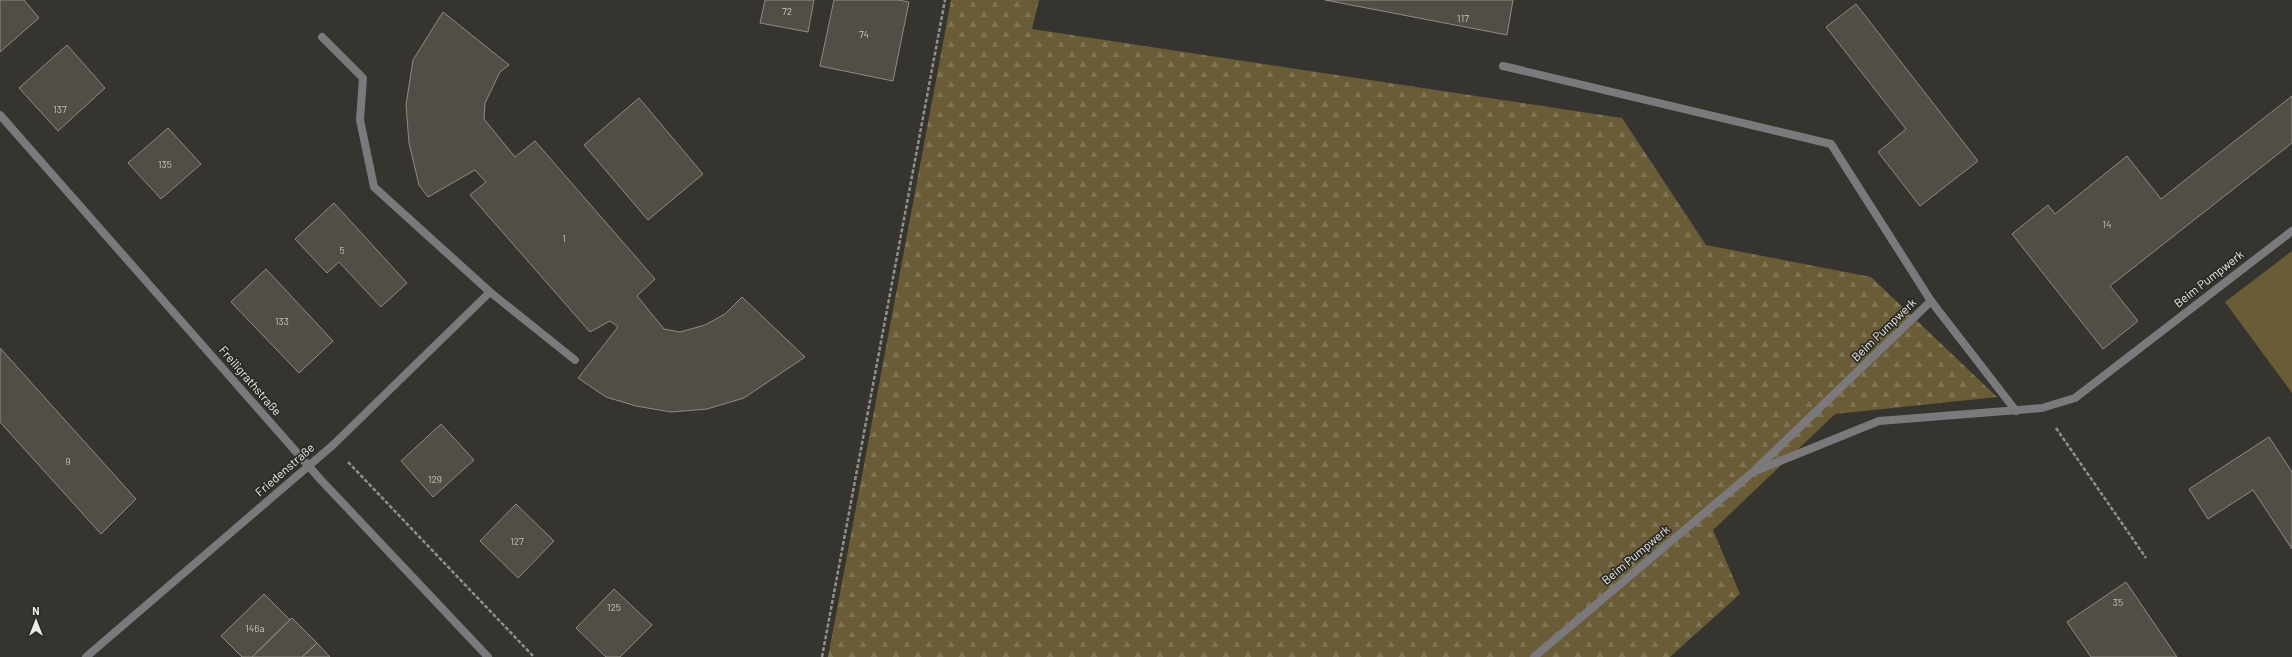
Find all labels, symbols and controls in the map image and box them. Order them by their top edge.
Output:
house number: 72 [782,5,792,17]
house number: 117 [1457,12,1469,24]
house number: 74 [859,28,869,40]
house number: 137 [53,103,67,115]
house number: 135 [158,158,172,170]
house number: 14 [2102,218,2112,230]
house number: 1 [562,232,566,244]
house number: 5 [339,244,345,256]
street label: Beim Pumpwerk [2171,247,2246,310]
street label: Beim Pumpwerk [1848,295,1919,364]
house number: 133 [275,315,289,327]
street label: Freiligrathstraße [217,343,285,418]
street label: Friedenstraße [252,440,317,499]
house number: 9 [65,455,71,467]
house number: 129 [428,473,442,485]
street label: Beim Pumpwerk [1598,522,1672,587]
house number: 127 [510,535,524,547]
house number: 35 [2113,596,2123,608]
north arrow [16,601,56,641]
house number: 125 [607,601,621,613]
text: N [32,604,40,617]
house number: 146a [245,622,265,634]

